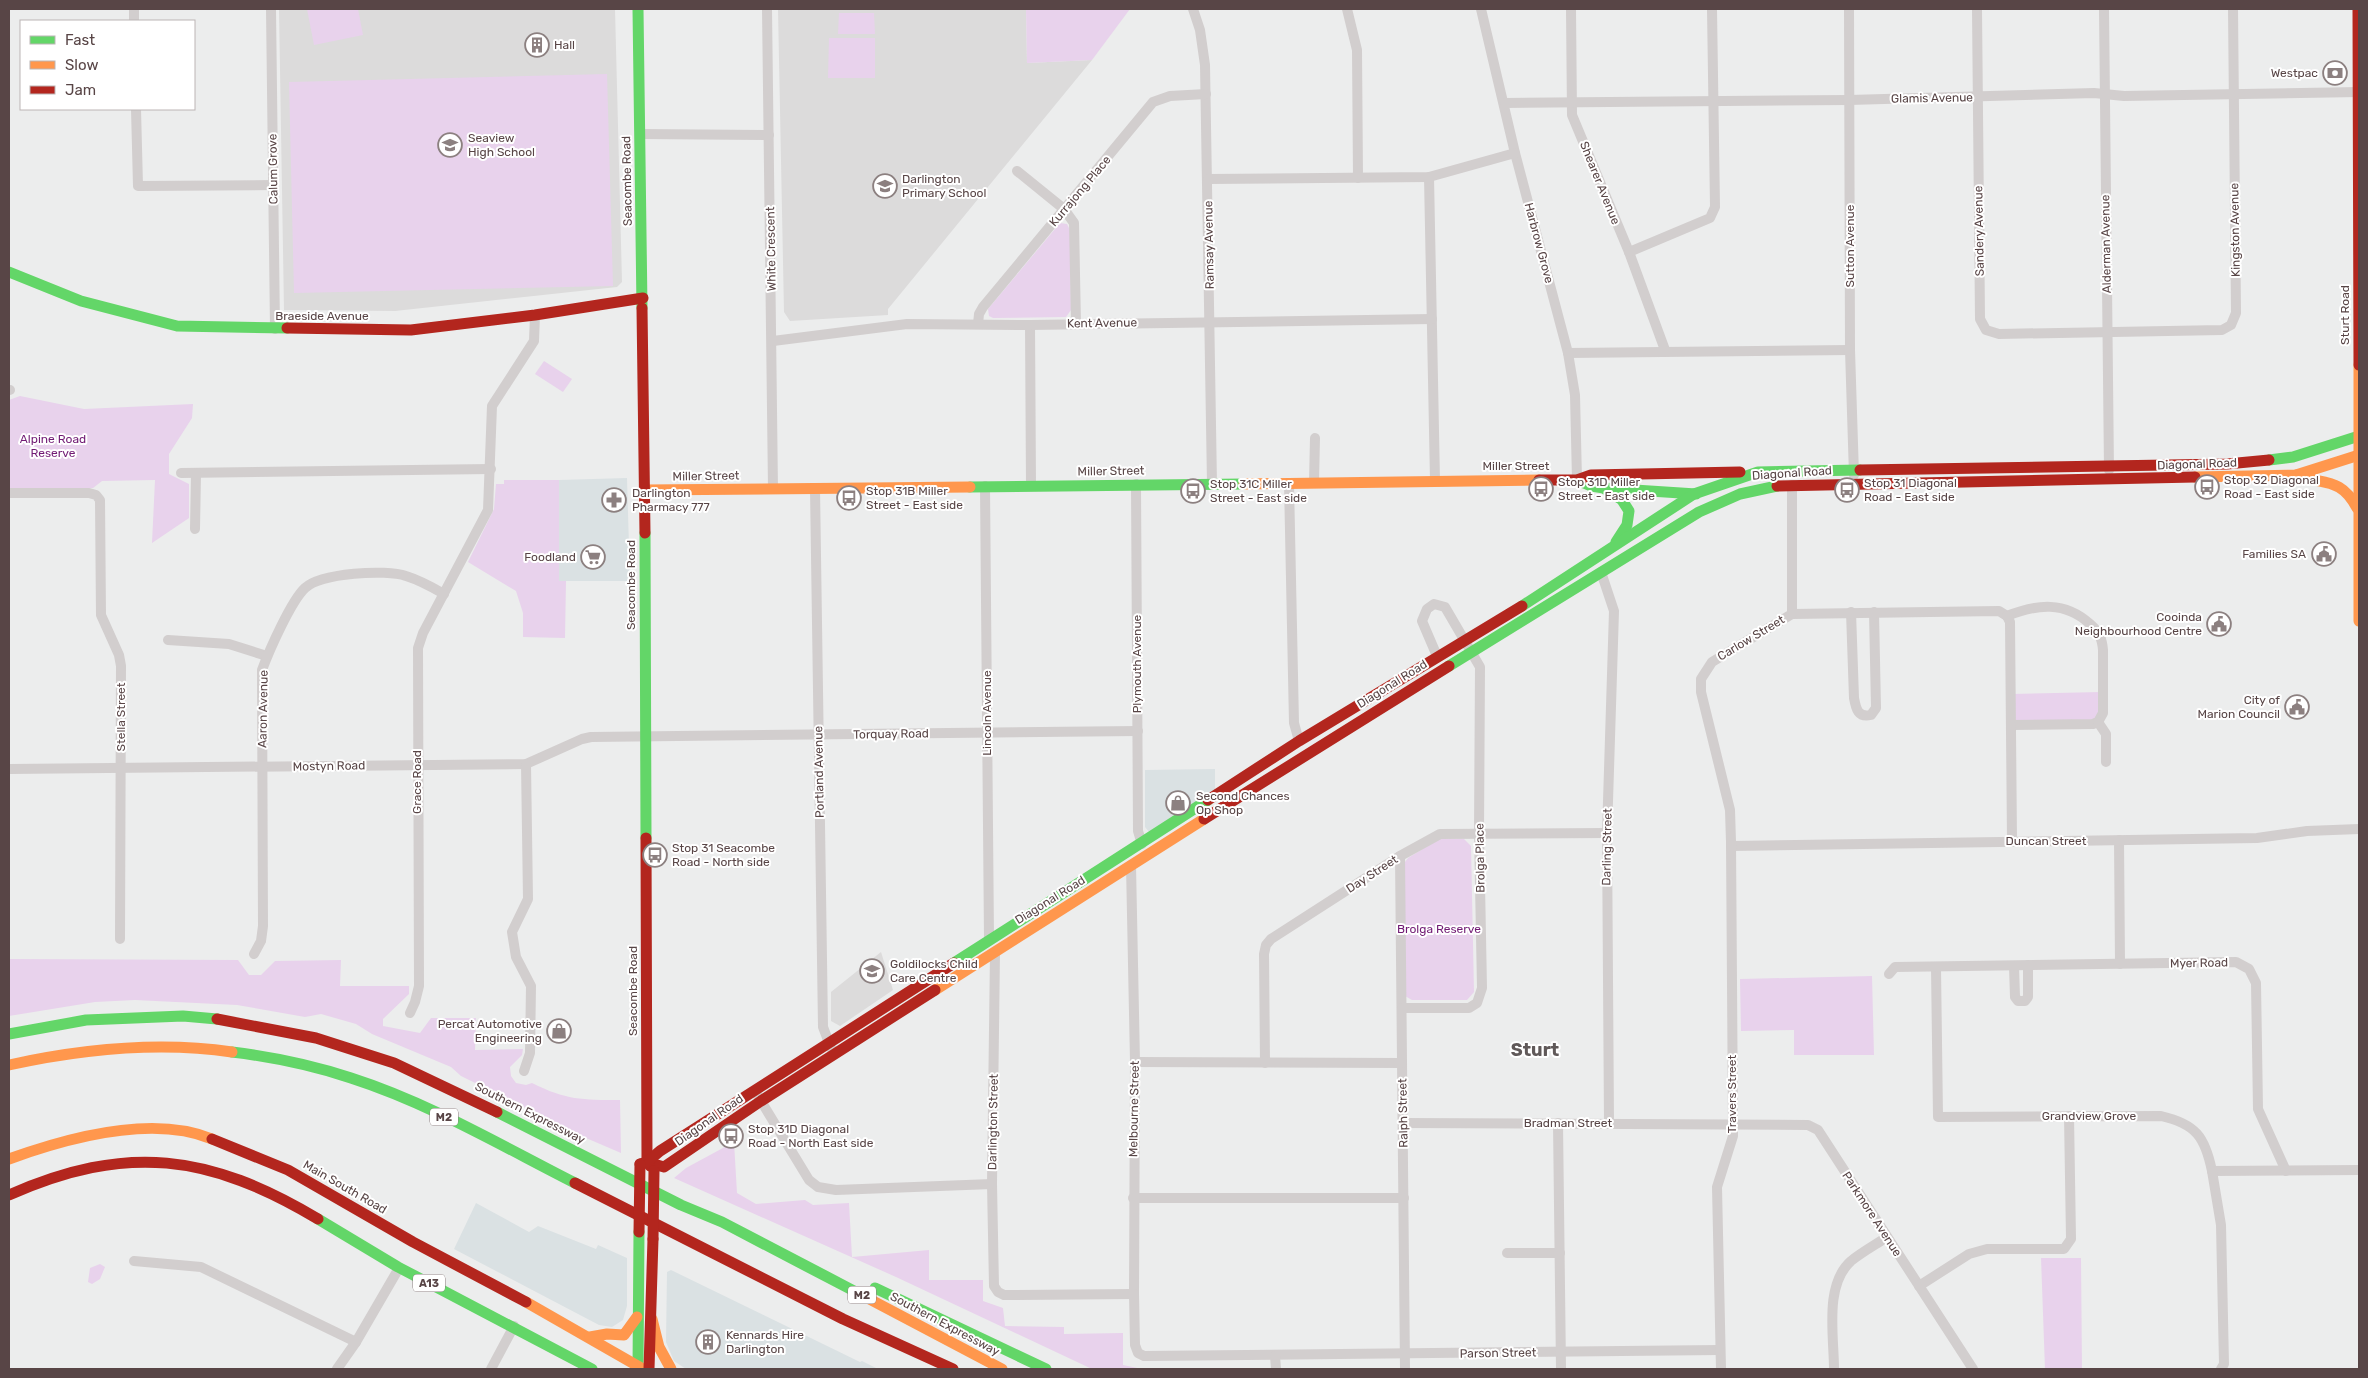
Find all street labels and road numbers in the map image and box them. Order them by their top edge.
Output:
street label: Glamis Avenue [1891,90,1973,106]
street label: Calum Grove [265,133,281,205]
street label: Seacombe Road [619,136,635,226]
street label: Shearer Avenue [1577,139,1623,227]
street label: Kurrajong Place [1046,153,1114,229]
street label: Kingston Avenue [2227,183,2243,277]
street label: Sandery Avenue [1971,185,1987,276]
street label: Alderman Avenue [2098,194,2114,293]
street label: Ramsay Avenue [1201,200,1217,289]
street label: Harbrow Grove [1522,201,1557,285]
street label: Sutton Avenue [1843,204,1857,287]
street label: White Crescent [763,206,779,291]
street label: Sturt Road [2338,285,2352,345]
street label: Braeside Avenue [275,309,369,323]
street label: Kent Avenue [1067,315,1137,331]
street label: Diagonal Road [2157,456,2237,472]
street label: Miller Street [1483,459,1550,473]
street label: Miller Street [1077,463,1145,479]
street label: Diagonal Road [1752,463,1832,483]
street label: Miller Street [672,468,740,484]
street label: Seacombe Road [624,540,638,630]
street label: Carlow Street [1715,612,1787,664]
street label: Plymouth Avenue [1130,614,1144,713]
street label: Diagonal Road [1354,657,1430,711]
street label: Aaron Avenue [255,670,271,748]
street label: Lincoln Avenue [980,670,994,756]
street label: Stella Street [114,682,128,751]
street label: Portland Avenue [811,725,827,818]
street label: Torquay Road [853,726,929,742]
street label: Grace Road [410,750,424,814]
street label: Mostyn Road [293,758,365,774]
street label: Darling Street [1599,808,1615,886]
street label: Brolga Place [1472,823,1488,893]
street label: Duncan Street [2006,834,2087,848]
street label: Day Street [1344,852,1401,896]
street label: Diagonal Road [1012,873,1088,927]
street label: Seacombe Road [626,946,640,1036]
street label: Myer Road [2170,955,2228,971]
street label: Travers Street [1725,1055,1739,1133]
street label: Melbourne Street [1126,1060,1142,1157]
street label: Darlington Street [985,1073,1001,1170]
street label: Ralph Street [1395,1078,1411,1148]
street label: Southern Expressway [473,1079,588,1147]
street label: Diagonal Road [672,1091,746,1149]
road number: M2 [430,1108,458,1126]
street label: Grandview Grove [2042,1109,2137,1123]
street label: Bradman Street [1524,1116,1613,1130]
street label: Main South Road [301,1157,389,1217]
street label: Parkmore Avenue [1839,1169,1905,1259]
road number: A13 [413,1275,445,1292]
road number: M2 [848,1286,876,1304]
street label: Southern Expressway [888,1289,1002,1359]
street label: Parson Street [1460,1345,1537,1361]

